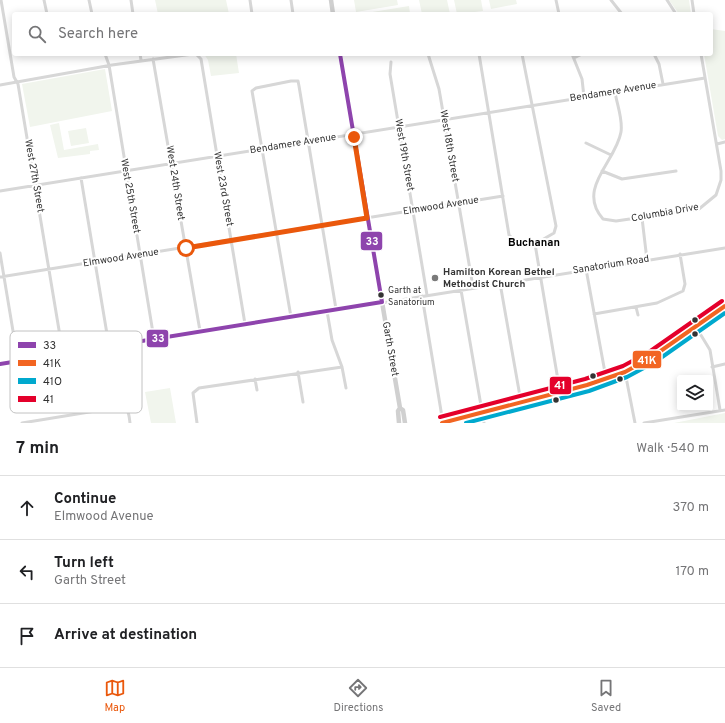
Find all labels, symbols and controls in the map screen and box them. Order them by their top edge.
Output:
search box [12,12,713,56]
icon: search [26,23,48,45]
text: Search here [58,25,138,44]
street label: Bendamere Avenue [569,79,657,105]
street label: West 18th Street [436,109,462,183]
street label: West 19th Street [391,118,417,192]
route end [345,128,363,146]
street label: Bendamere Avenue [249,131,337,157]
street label: West 27th Street [21,138,47,214]
street label: West 24th Street [163,145,187,222]
street label: West 23rd Street [210,151,236,228]
street label: West 25th Street [117,158,143,235]
street label: Elmwood Avenue [402,194,480,218]
street label: Columbia Drive [630,201,700,225]
line badge: 33 [360,231,383,251]
text: 33 [365,235,379,249]
district label: Buchanan [508,236,560,250]
route start [177,239,195,257]
street label: Elmwood Avenue [82,246,160,270]
street label: Sanatorium Road [572,253,650,277]
place label: Hamilton Korean Bethel Methodist Church [443,266,555,291]
marker: Hamilton Korean Bethel Methodist Church [430,273,440,283]
place label: Garth at Sanatorium [388,285,435,308]
marker: Garth at Sanatorium [376,290,386,300]
unlabelled marker [690,315,700,325]
street label: Garth Street [379,321,401,378]
line badge: 33 [146,329,169,348]
unlabelled marker [690,329,700,339]
legend [10,331,142,413]
text: 33 [151,332,165,346]
text: 33 [43,339,56,353]
line badge: 41K [632,350,662,369]
text: 41K [637,354,657,368]
text: 41K [43,357,61,371]
unlabelled marker [588,371,598,381]
unlabelled marker [615,374,625,384]
text: 41O [43,375,62,389]
map controls [677,375,713,411]
button: layers [677,375,713,411]
line badge: 41 [549,376,572,395]
text: 41 [554,379,566,393]
text: 41 [43,393,54,407]
unlabelled marker [551,395,561,405]
text: 7 min [16,438,59,460]
text: Walk · 540 m [636,441,709,457]
text: Continue [54,490,116,509]
icon: ahead [16,497,38,519]
text: 370 m [672,500,709,516]
text: Elmwood Avenue [54,509,153,525]
text: Turn left [54,554,114,573]
icon: left [16,561,38,583]
text: 170 m [675,564,709,580]
text: Garth Street [54,573,126,589]
icon: arrive [16,625,38,647]
text: Arrive at destination [54,626,197,645]
tab: Map [104,677,126,715]
tab: Directions [333,677,383,715]
tab: Saved [591,677,621,715]

